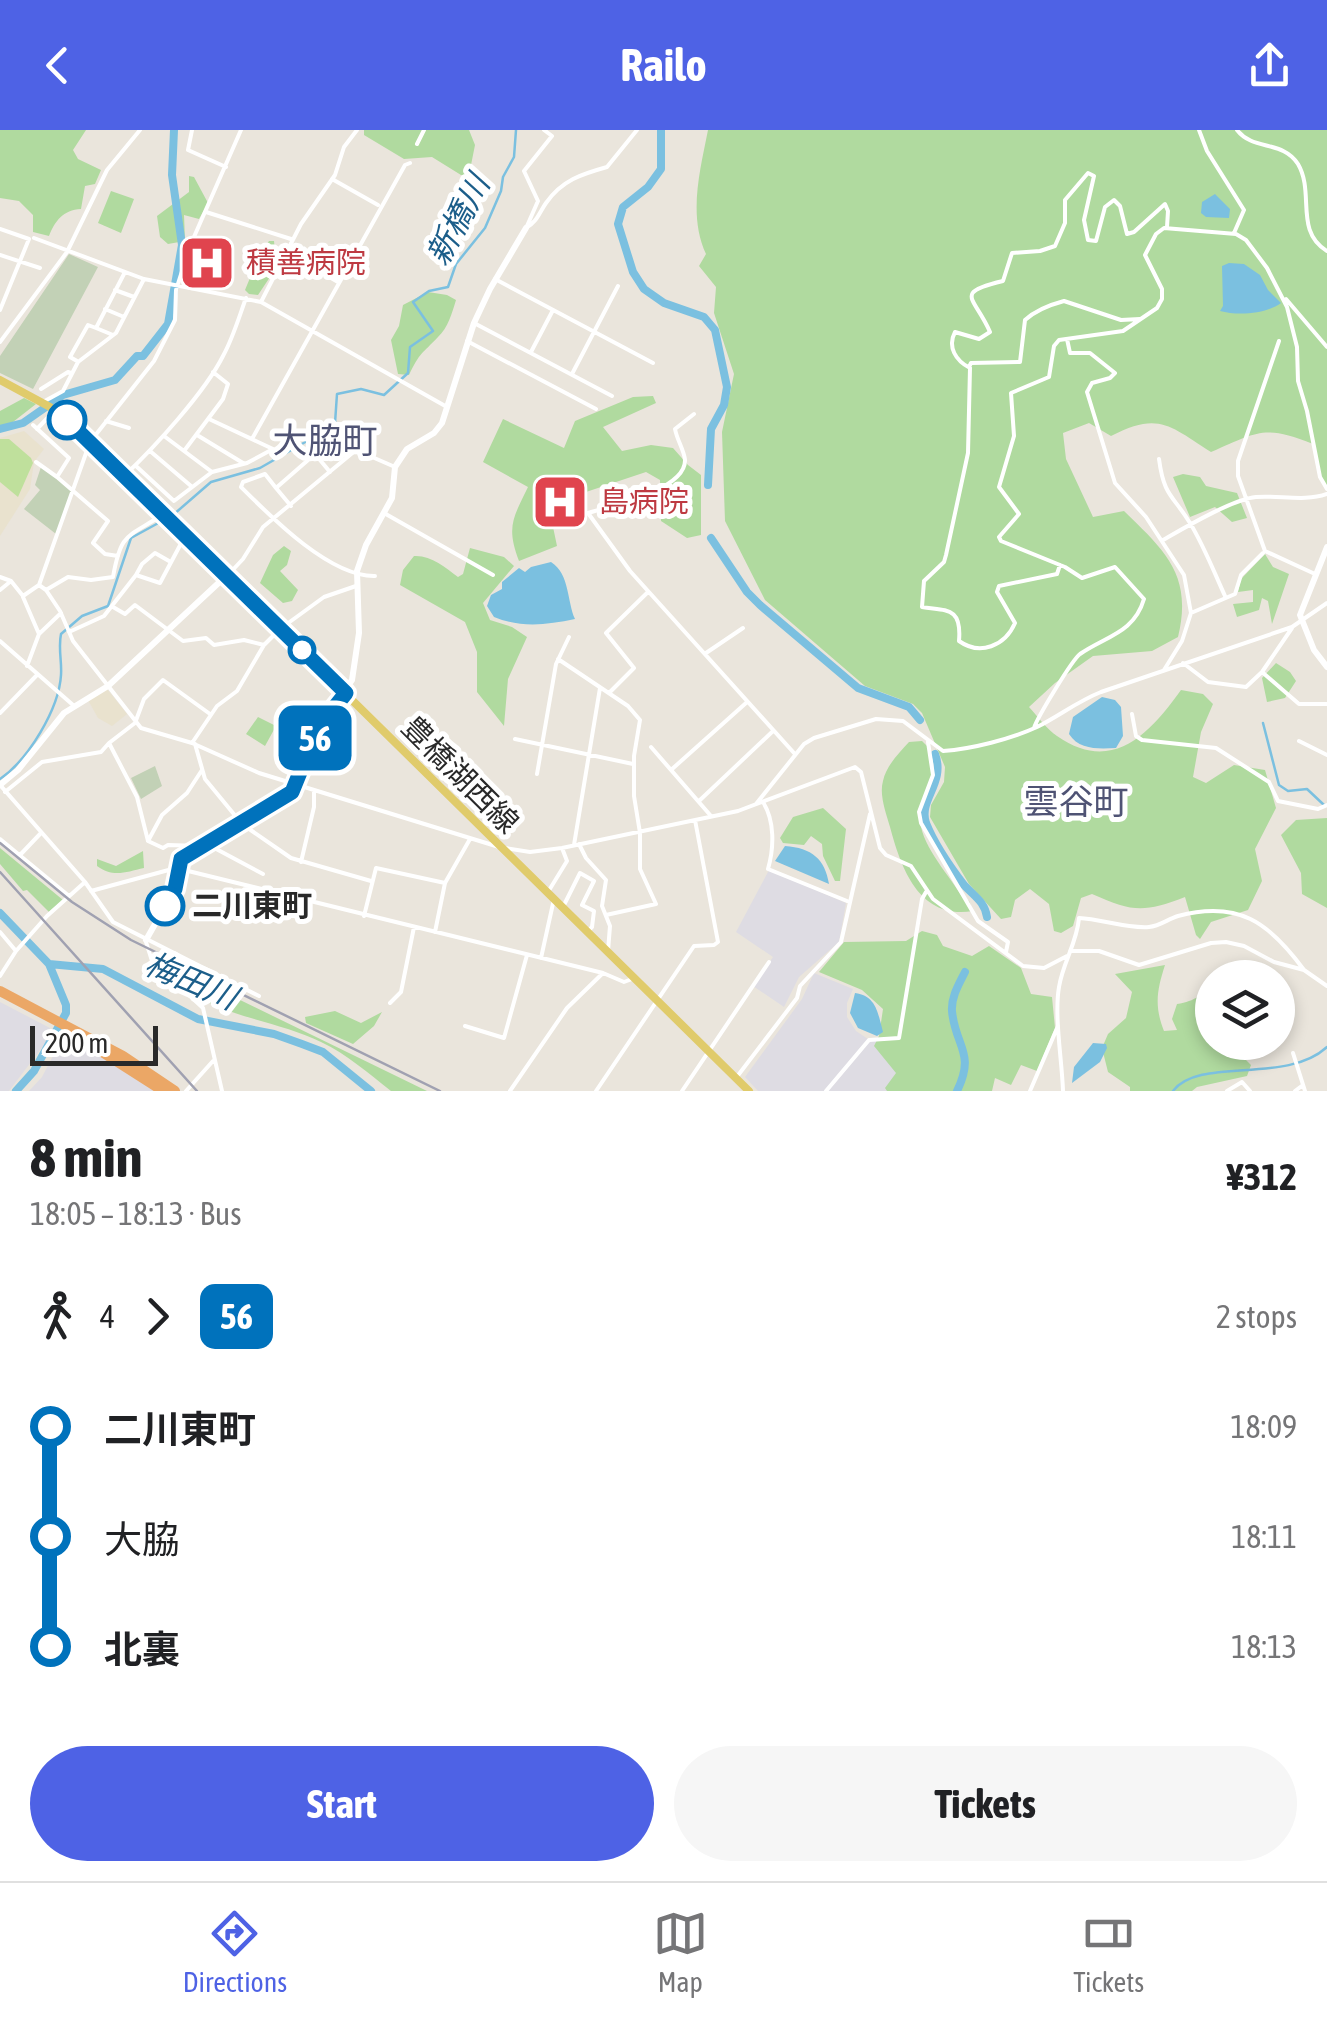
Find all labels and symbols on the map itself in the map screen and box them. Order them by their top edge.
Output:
water label: 新橋川 [419,166,498,271]
hospital icon: 積善病院 [177,233,237,293]
place label: 積善病院 [246,245,366,279]
unlabelled marker [48,401,86,439]
district label: 大脇町 [272,420,378,460]
hospital icon: 島病院 [530,472,590,532]
place label: 島病院 [599,484,689,518]
unlabelled marker [289,637,315,663]
line badge: 56 [270,706,360,770]
street label: 豊橋湖西線 [396,709,526,839]
district label: 雲谷町 [1023,781,1129,821]
marker: 二川東町 [146,887,184,925]
place label: 二川東町 [192,888,312,922]
water label: 梅田川 [140,945,245,1017]
scale bar [30,1021,158,1066]

